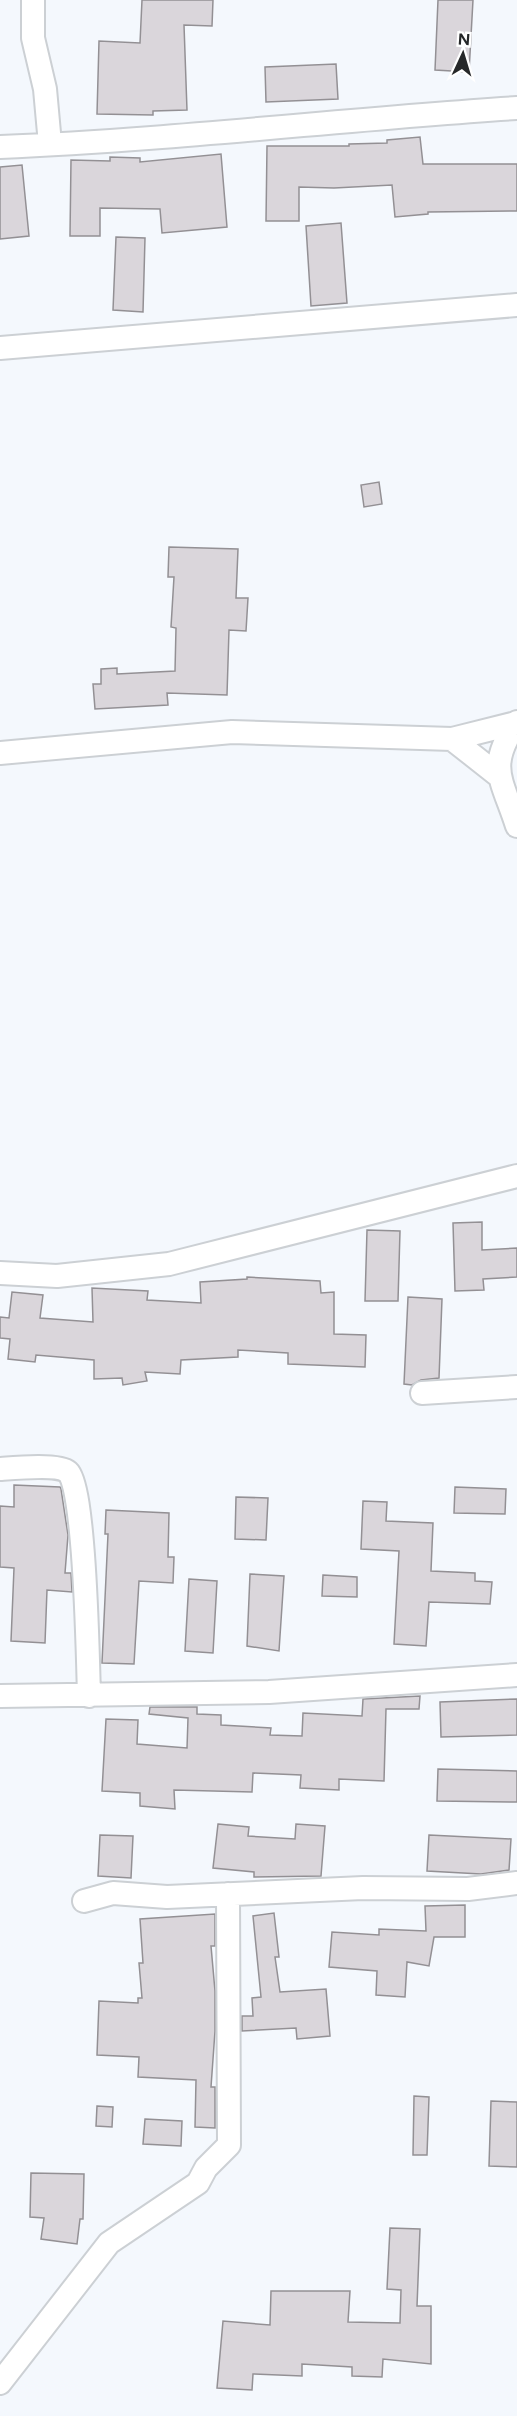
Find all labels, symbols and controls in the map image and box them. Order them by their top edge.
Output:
north arrow [433,24,493,84]
text: N [457,30,471,49]

